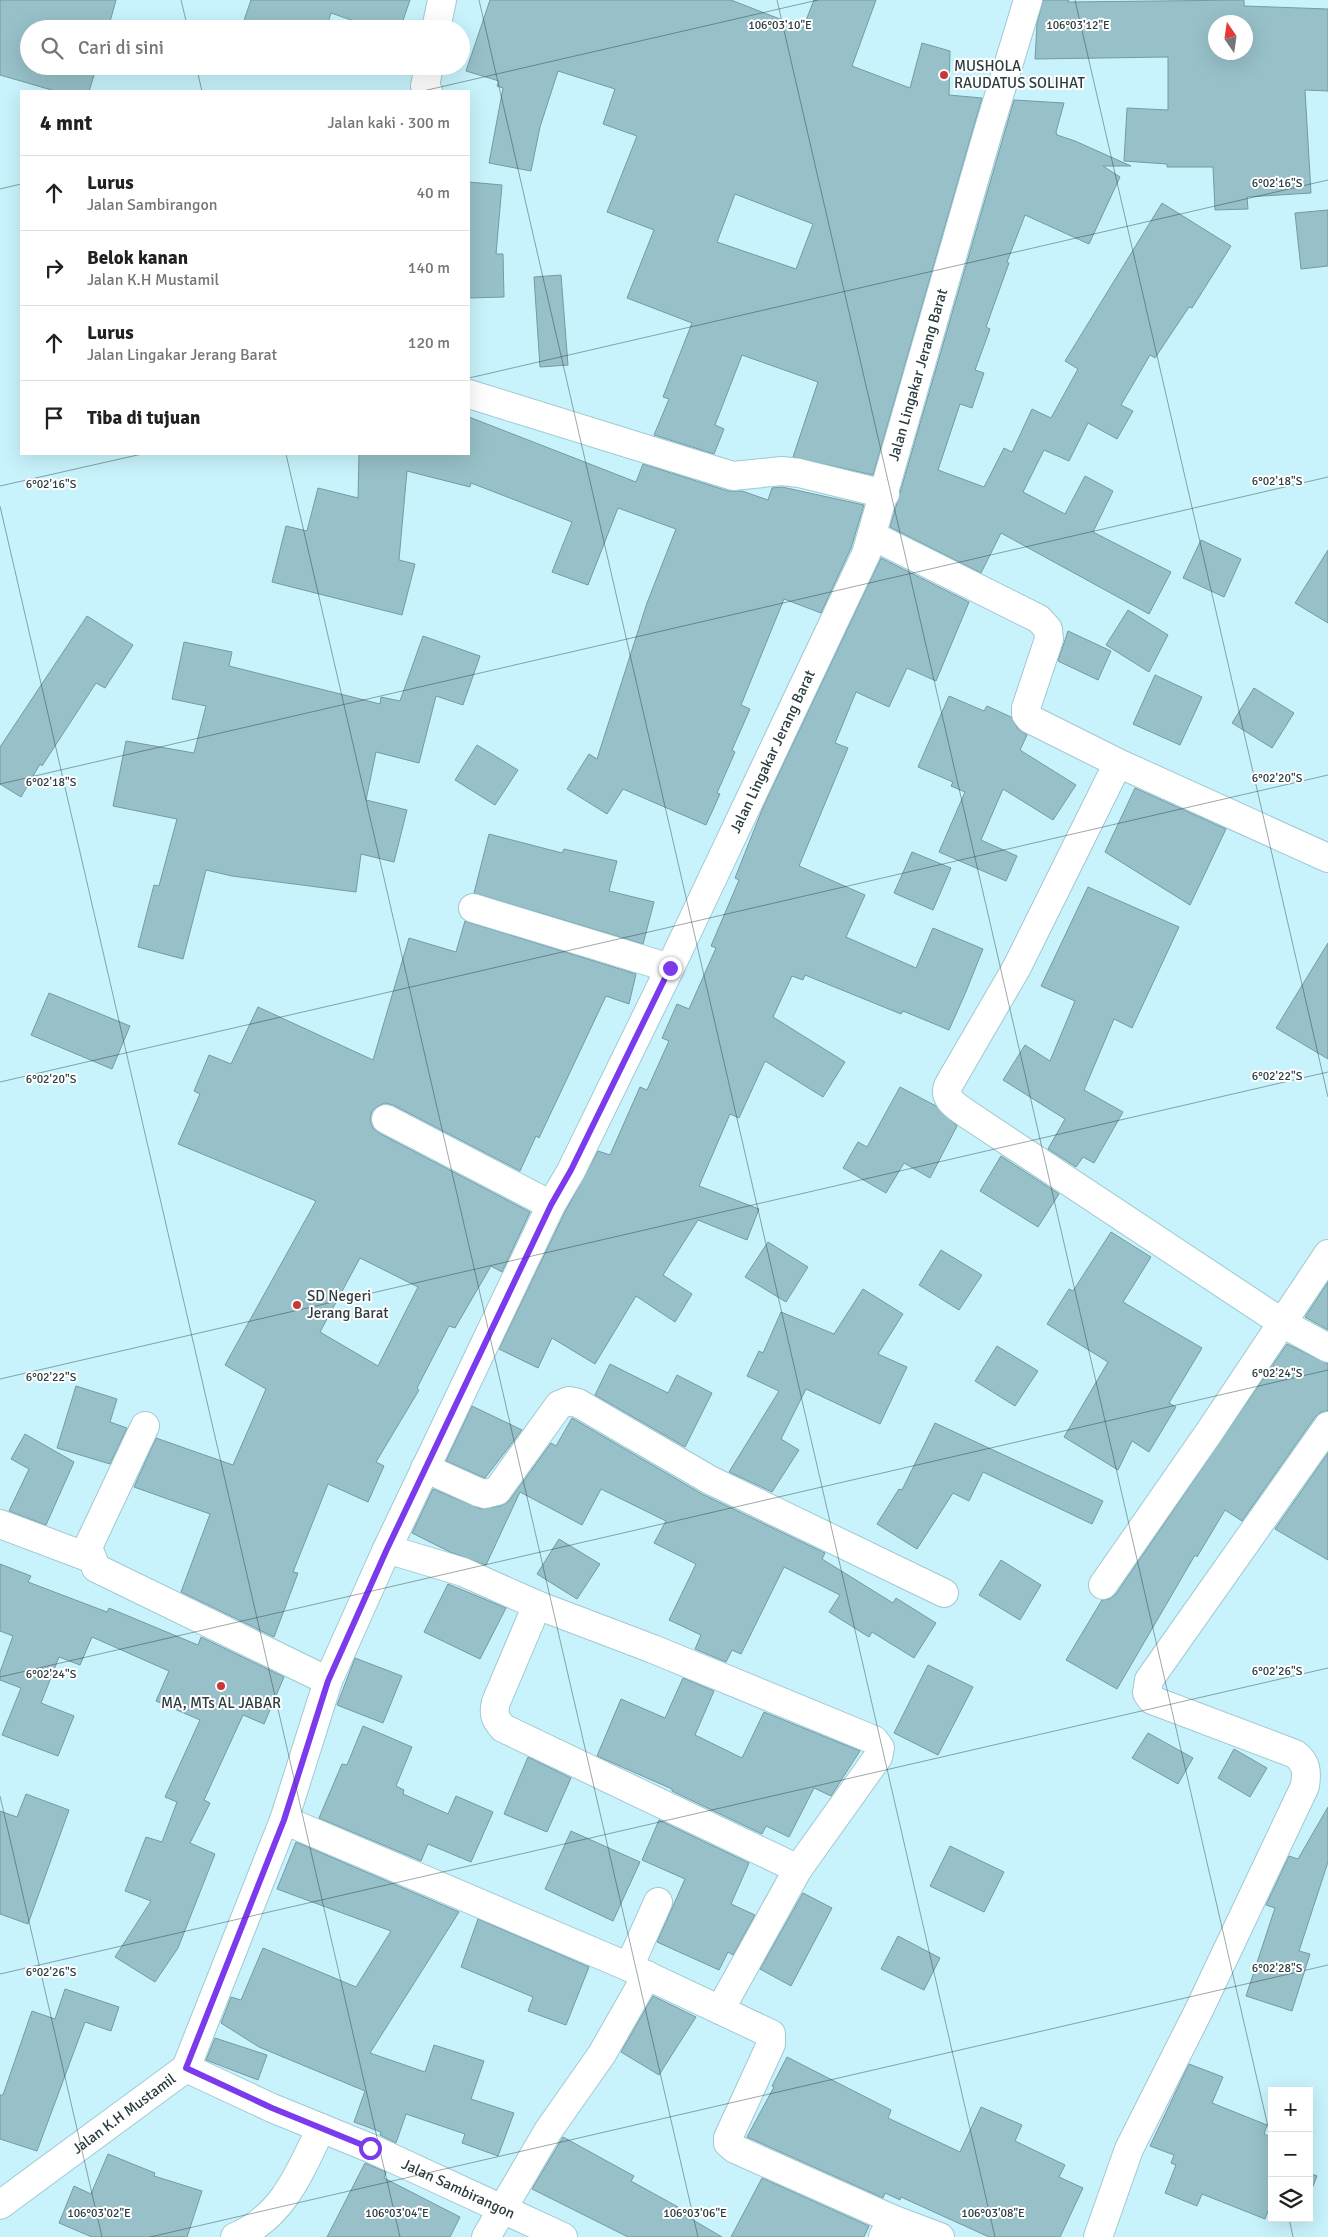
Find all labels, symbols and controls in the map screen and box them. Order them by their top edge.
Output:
north arrow [1208,15,1253,60]
text: 106°03'10"E [748,18,812,33]
text: 106°03'12"E [1046,18,1110,33]
search box [20,20,470,75]
icon: search [38,34,66,62]
text: Cari di sini [78,36,164,60]
place label: MUSHOLA RAUDATUS SOLIHAT [954,57,1085,92]
marker: MUSHOLA RAUDATUS SOLIHAT [938,69,950,81]
text: 4 mnt [40,110,92,136]
text: Jalan kaki · 300 m [328,113,450,133]
text: Lurus [87,171,134,195]
text: 6°02'16"S [1252,176,1303,191]
icon: ahead [40,179,68,207]
text: 40 m [416,183,450,203]
text: Jalan Sambirangon [87,195,218,215]
text: Belok kanan [87,246,188,270]
icon: right [40,254,68,282]
text: 140 m [408,258,450,278]
text: Jalan K.H Mustamil [87,270,219,290]
street label: Jalan Lingakar Jerang Barat [884,287,951,463]
text: Lurus [87,321,134,345]
icon: ahead [40,329,68,357]
text: 120 m [408,333,450,353]
text: Jalan Lingakar Jerang Barat [87,345,277,365]
icon: arrive [40,404,68,432]
text: Tiba di tujuan [87,406,200,430]
text: 6°02'18"S [1252,474,1303,489]
text: 6°02'16"S [26,477,77,492]
street label: Jalan Lingakar Jerang Barat [726,667,819,836]
text: 6°02'20"S [1252,771,1303,786]
text: 6°02'18"S [26,775,77,790]
route end [659,957,682,980]
text: 6°02'22"S [1252,1069,1303,1084]
text: 6°02'20"S [26,1072,77,1087]
place label: SD Negeri Jerang Barat [307,1287,388,1322]
marker: SD Negeri Jerang Barat [291,1299,303,1311]
text: 6°02'24"S [1252,1366,1303,1381]
text: 6°02'22"S [26,1370,77,1385]
text: 6°02'26"S [1252,1664,1303,1679]
text: 6°02'24"S [26,1667,77,1682]
marker: MA, MTs AL JABAR [215,1680,227,1692]
place label: MA, MTs AL JABAR [161,1694,281,1712]
text: 6°02'28"S [1252,1961,1303,1976]
text: 6°02'26"S [26,1965,77,1980]
street label: Jalan K.H Mustamil [69,2070,179,2158]
map controls [1268,2087,1313,2222]
button: + [1268,2087,1313,2132]
button: − [1268,2132,1313,2177]
route start [359,2137,382,2160]
street label: Jalan Sambirangon [399,2155,518,2223]
button: layers [1268,2177,1313,2222]
text: 106°03'02"E [67,2206,131,2221]
text: 106°03'04"E [365,2206,429,2221]
text: 106°03'06"E [663,2206,727,2221]
text: 106°03'08"E [961,2206,1025,2221]

